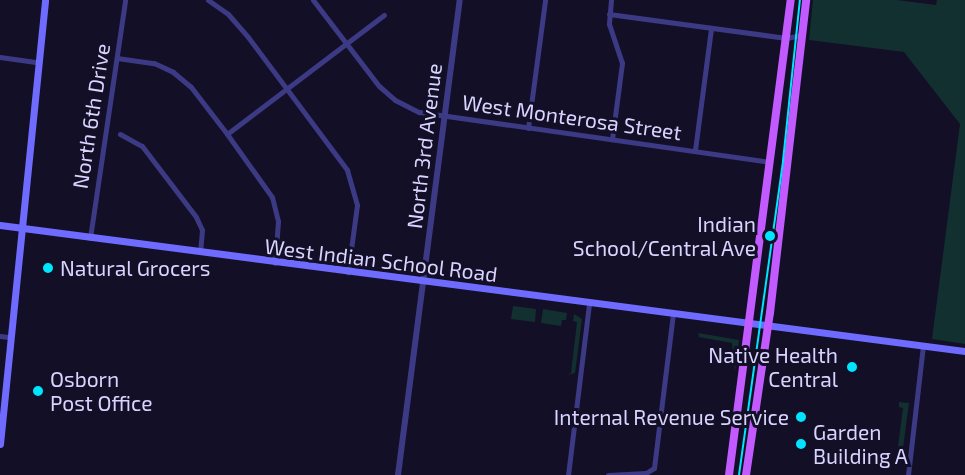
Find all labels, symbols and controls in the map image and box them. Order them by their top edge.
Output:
street label: North 6th Drive [67,42,115,190]
street label: North 3rd Avenue [401,62,447,230]
street label: West Monterosa Street [461,89,683,145]
place label: Indian School/Central Ave [572,211,756,261]
marker: Indian School/Central Ave [761,227,779,245]
street label: West Indian School Road [263,233,499,287]
place label: Natural Grocers [60,255,211,281]
marker: Natural Grocers [41,261,55,275]
place label: Native Health Central [708,342,838,392]
marker: Native Health Central [843,358,861,376]
place label: Osborn Post Office [50,366,152,416]
marker: Osborn Post Office [31,384,45,398]
place label: Internal Revenue Service [553,404,789,430]
marker: Internal Revenue Service [794,410,808,424]
place label: Garden Building A [813,419,908,469]
marker: Garden Building A [794,437,808,451]

